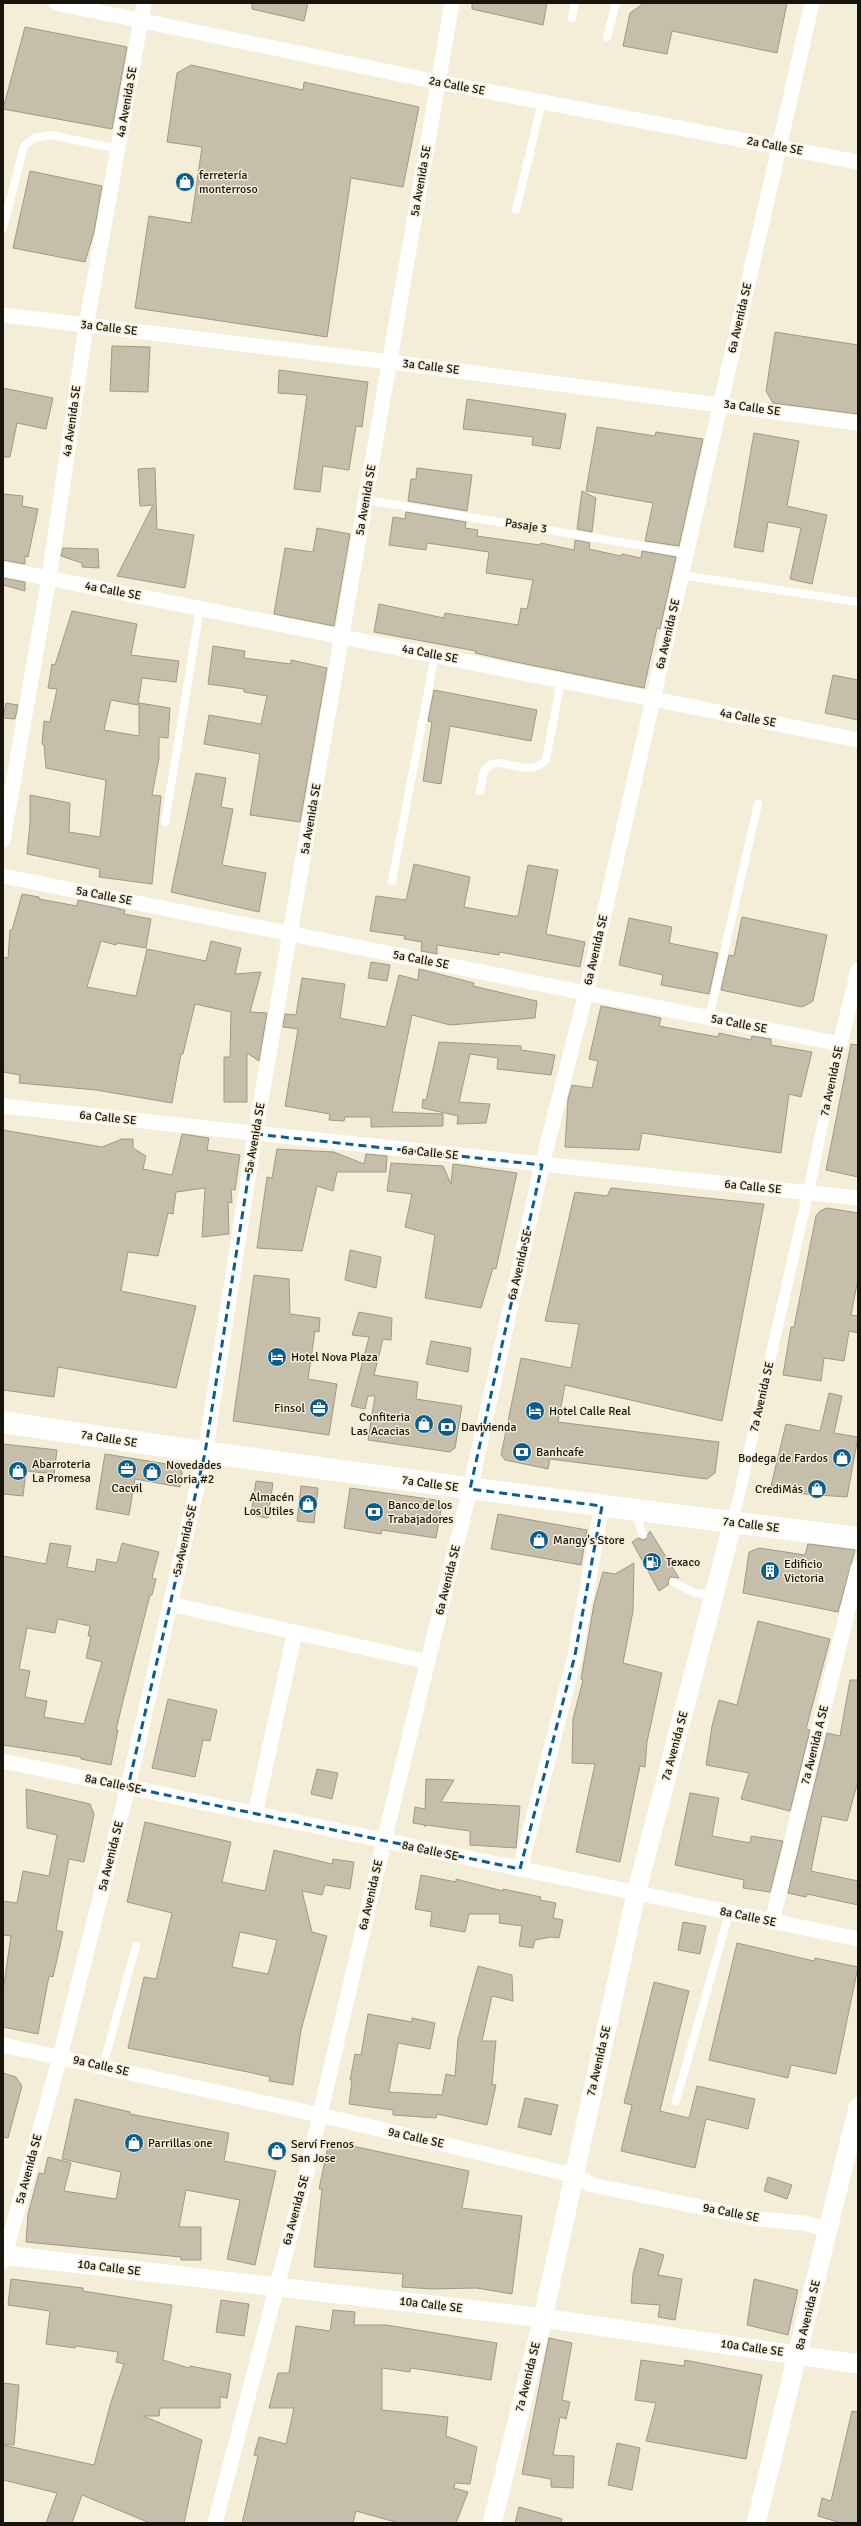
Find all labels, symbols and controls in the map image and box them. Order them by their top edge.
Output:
street label: 4a Avenida SE [113,65,141,139]
street label: 2a Calle SE [427,73,487,99]
street label: 2a Calle SE [745,133,805,159]
street label: 5a Avenida SE [407,144,435,218]
place label: ferretería monterroso [199,168,258,197]
shop icon: ferretería monterroso [174,171,196,193]
street label: 6a Avenida SE [725,281,755,355]
street label: 3a Calle SE [80,317,139,339]
street label: 3a Calle SE [402,356,461,378]
street label: 4a Avenida SE [60,384,84,458]
street label: 3a Calle SE [723,397,782,419]
street label: 5a Avenida SE [352,463,380,537]
street label: Pasaje 3 [504,515,548,537]
street label: 4a Calle SE [83,578,143,604]
street label: 6a Avenida SE [653,597,683,671]
street label: 4a Calle SE [400,641,460,667]
street label: 4a Calle SE [718,705,778,731]
street label: 5a Avenida SE [297,782,325,856]
street label: 5a Calle SE [74,883,134,909]
street label: 6a Avenida SE [581,913,611,987]
street label: 5a Calle SE [391,947,451,973]
street label: 5a Calle SE [709,1011,769,1037]
street label: 7a Avenida SE [817,1044,847,1118]
street label: 5a Avenida SE [241,1101,269,1175]
street label: 6a Calle SE [79,1108,138,1128]
street label: 6a Calle SE [401,1143,460,1163]
street label: 6a Calle SE [724,1177,783,1197]
street label: 6a Avenida SE [505,1228,535,1302]
hotel icon: Hotel Nova Plaza [266,1346,288,1368]
place label: Hotel Nova Plaza [291,1350,378,1365]
street label: 7a Avenida SE [747,1360,777,1434]
office icon: Finsol [308,1397,330,1419]
hotel icon: Hotel Calle Real [524,1400,546,1422]
place label: Finsol [274,1401,305,1416]
place label: Hotel Calle Real [549,1404,631,1419]
place label: Confiteria Las Acacias [351,1410,410,1439]
shop icon: Confiteria Las Acacias [413,1413,435,1435]
bank icon: Davivienda [436,1416,458,1438]
place label: Davivienda [461,1420,517,1435]
street label: 7a Calle SE [80,1427,139,1451]
bank icon: Banhcafe [511,1441,533,1463]
place label: Banhcafe [536,1445,584,1460]
shop icon: Bodega de Fardos [831,1447,853,1469]
place label: Bodega de Fardos [738,1451,828,1466]
place label: Abarroteria La Promesa [32,1457,91,1486]
office icon: Cacvil [116,1458,138,1480]
place label: Novedades Gloria #2 [166,1458,222,1487]
shop icon: Abarroteria La Promesa [7,1460,29,1482]
shop icon: Novedades Gloria #2 [141,1461,163,1483]
street label: 7a Calle SE [401,1473,460,1495]
shop icon: CrediMás [806,1478,828,1500]
place label: Cacvil [112,1481,143,1496]
place label: CrediMás [755,1482,803,1497]
place label: Almacén Los Utiles [244,1490,294,1519]
shop icon: Almacén Los Utiles [297,1493,319,1515]
place label: Banco de los Trabajadores [388,1498,454,1527]
bank icon: Banco de los Trabajadores [363,1501,385,1523]
street label: 5a Avenida SE [170,1503,200,1577]
street label: 7a Calle SE [722,1514,781,1536]
shop icon: Mangy's Store [528,1529,550,1551]
place label: Mangy's Store [553,1533,625,1548]
street label: 6a Avenida SE [432,1543,464,1617]
fuel station icon: Texaco [641,1551,663,1573]
place label: Texaco [666,1555,700,1570]
place label: Edificio Victoria [784,1557,824,1586]
building icon: Edificio Victoria [759,1560,781,1582]
street label: 7a Avenida A SE [798,1703,832,1787]
street label: 7a Avenida SE [658,1709,692,1783]
street label: 8a Calle SE [83,1771,143,1797]
street label: 5a Avenida SE [95,1819,127,1893]
street label: 8a Calle SE [400,1838,460,1864]
street label: 6a Avenida SE [356,1858,386,1932]
street label: 8a Calle SE [718,1904,778,1930]
street label: 7a Avenida SE [584,2024,614,2098]
street label: 9a Calle SE [71,2052,131,2080]
street label: 9a Calle SE [386,2124,446,2152]
street label: 5a Avenida SE [12,2132,46,2206]
shop icon: Parrillas one [123,2132,145,2154]
place label: Parrillas one [148,2136,213,2151]
place label: Serví Frenos San Jose [291,2137,354,2166]
shop icon: Serví Frenos San Jose [266,2140,288,2162]
street label: 6a Avenida SE [279,2173,313,2247]
street label: 9a Calle SE [701,2200,761,2226]
street label: 10a Calle SE [76,2257,142,2279]
street label: 8a Avenida SE [792,2278,824,2352]
street label: 10a Calle SE [398,2294,464,2316]
street label: 10a Calle SE [719,2336,785,2360]
street label: 7a Avenida SE [512,2340,544,2414]

